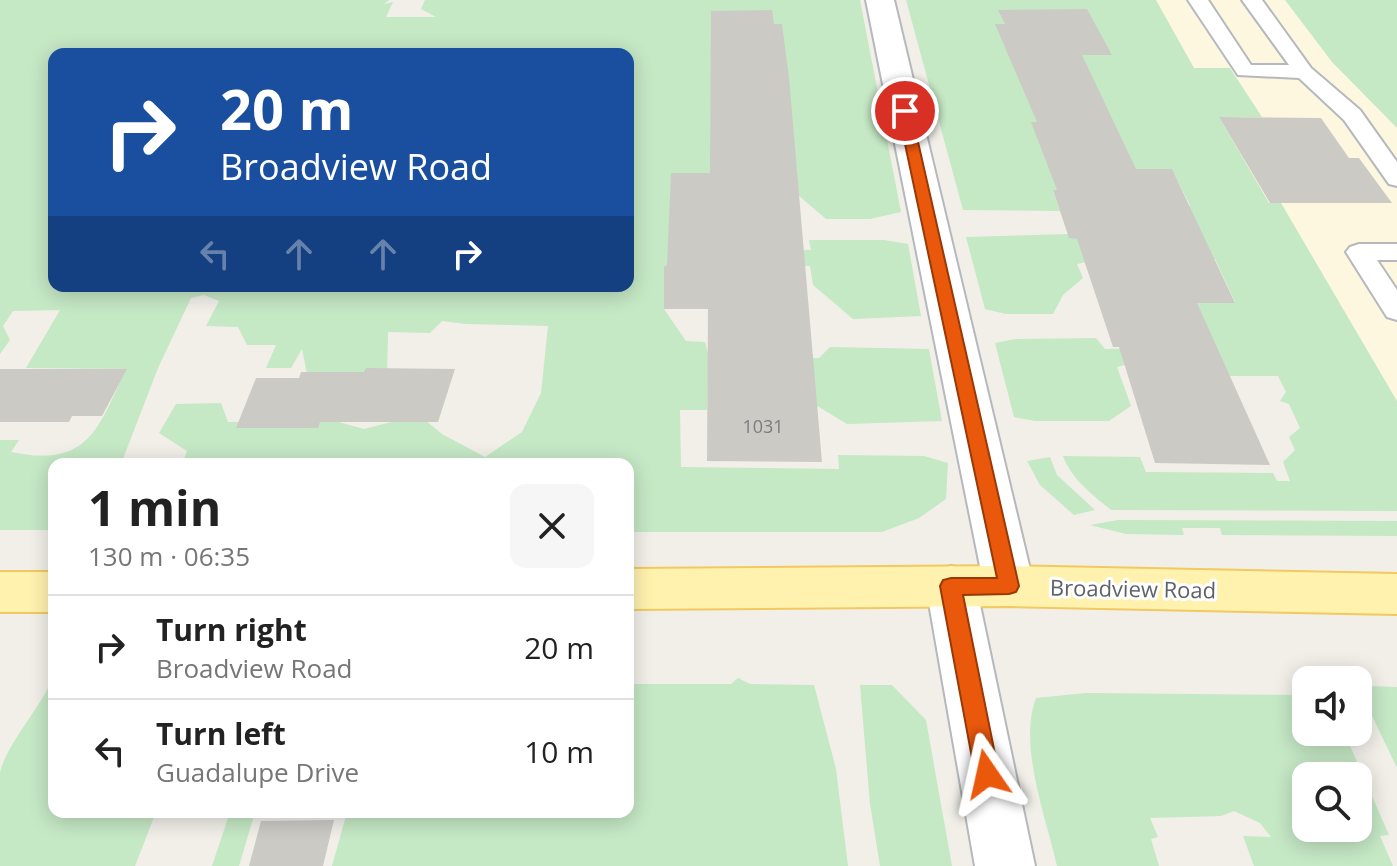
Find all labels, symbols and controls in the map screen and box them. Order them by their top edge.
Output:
text: 20 m [220,70,354,146]
pin [871,77,939,145]
icon: right [88,80,192,184]
icon: arrive [883,89,927,133]
text: Broadview Road [220,142,492,191]
icon: left [193,232,237,276]
icon: ahead [277,232,321,276]
icon: ahead [361,232,405,276]
icon: right [445,232,489,276]
house number: 1031 [742,414,784,438]
text: 1 min [88,475,221,540]
button: close [510,484,594,568]
text: 130 m · 06:35 [88,538,250,574]
street label: Broadview Road [1050,572,1216,604]
text: Turn right [156,609,307,650]
icon: right [88,625,132,669]
text: 20 m [524,627,594,668]
text: Broadview Road [156,650,353,686]
map controls [1292,666,1372,842]
button: sound [1292,666,1372,746]
text: Turn left [156,713,286,754]
icon: left [88,729,132,773]
text: 10 m [524,731,594,772]
position arrow [945,732,1029,816]
text: Guadalupe Drive [156,754,359,790]
button: search [1292,762,1372,842]

